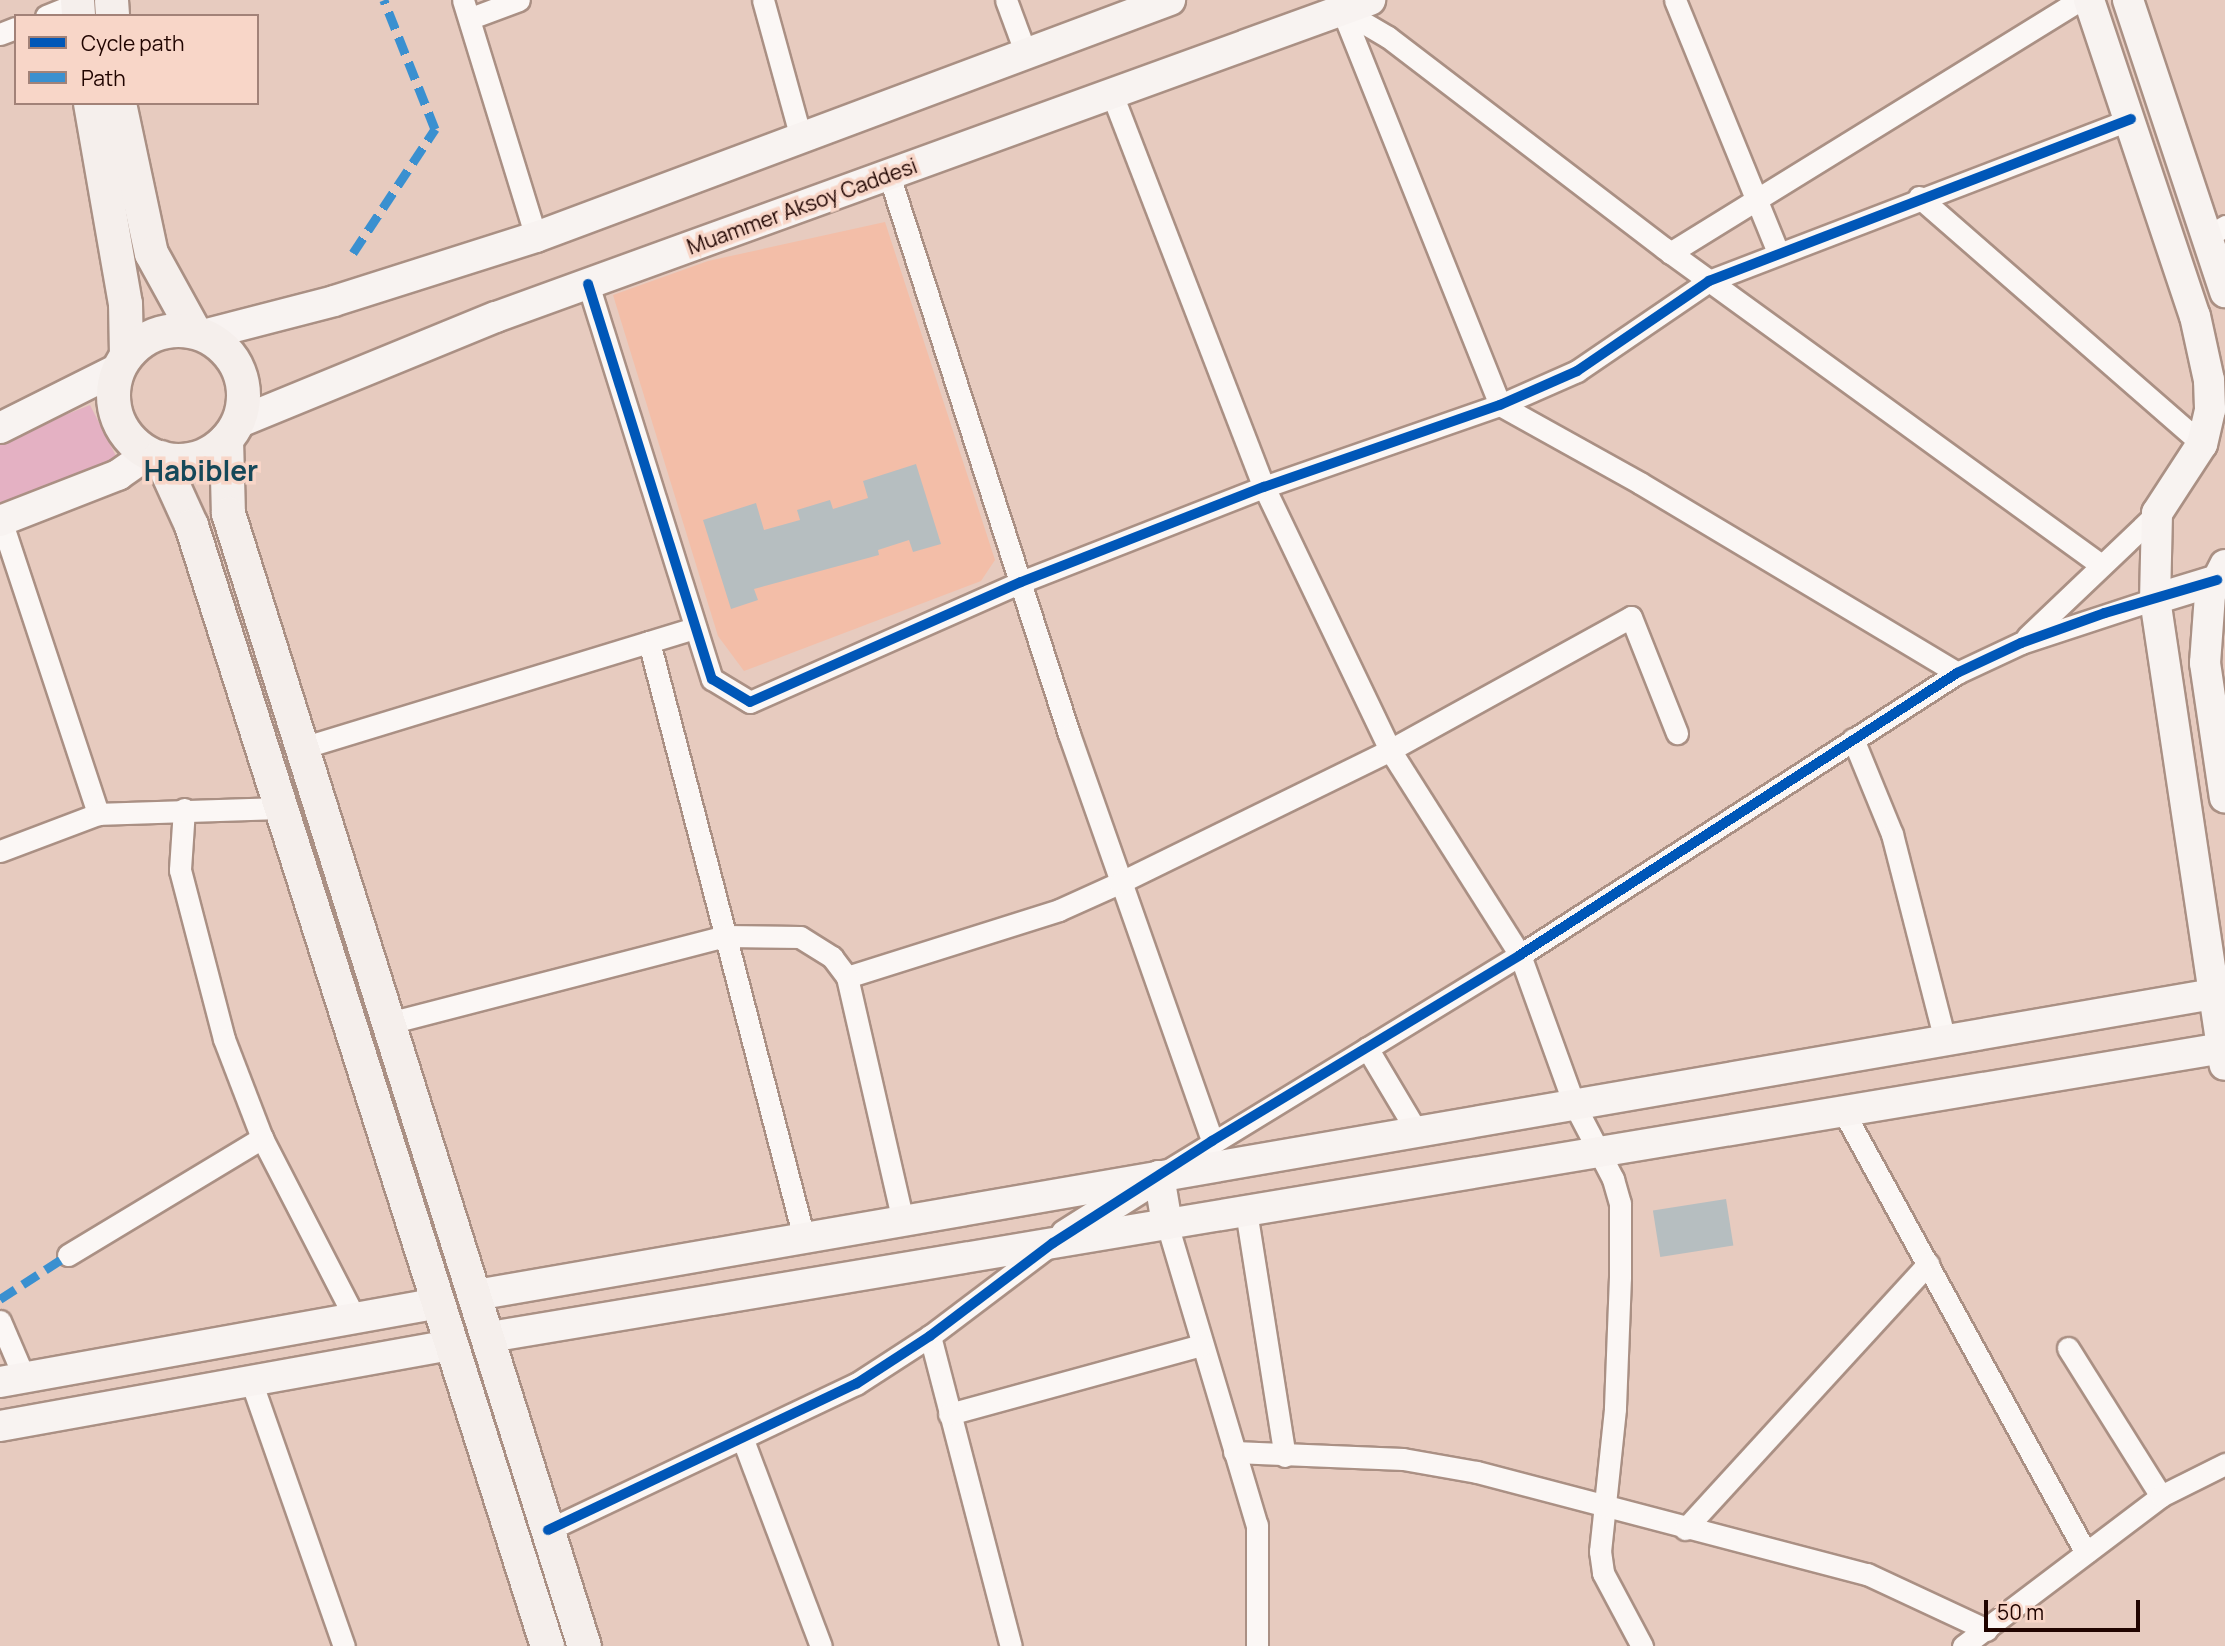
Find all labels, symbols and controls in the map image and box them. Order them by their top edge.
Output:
legend [14,14,259,105]
text: Cycle path [81,29,184,57]
text: Path [81,64,126,92]
street label: Muammer Aksoy Caddesi [684,153,920,259]
district label: Habibler [144,453,258,487]
scale bar [1987,1586,2143,1630]
text: 50 m [1997,1598,2044,1626]

